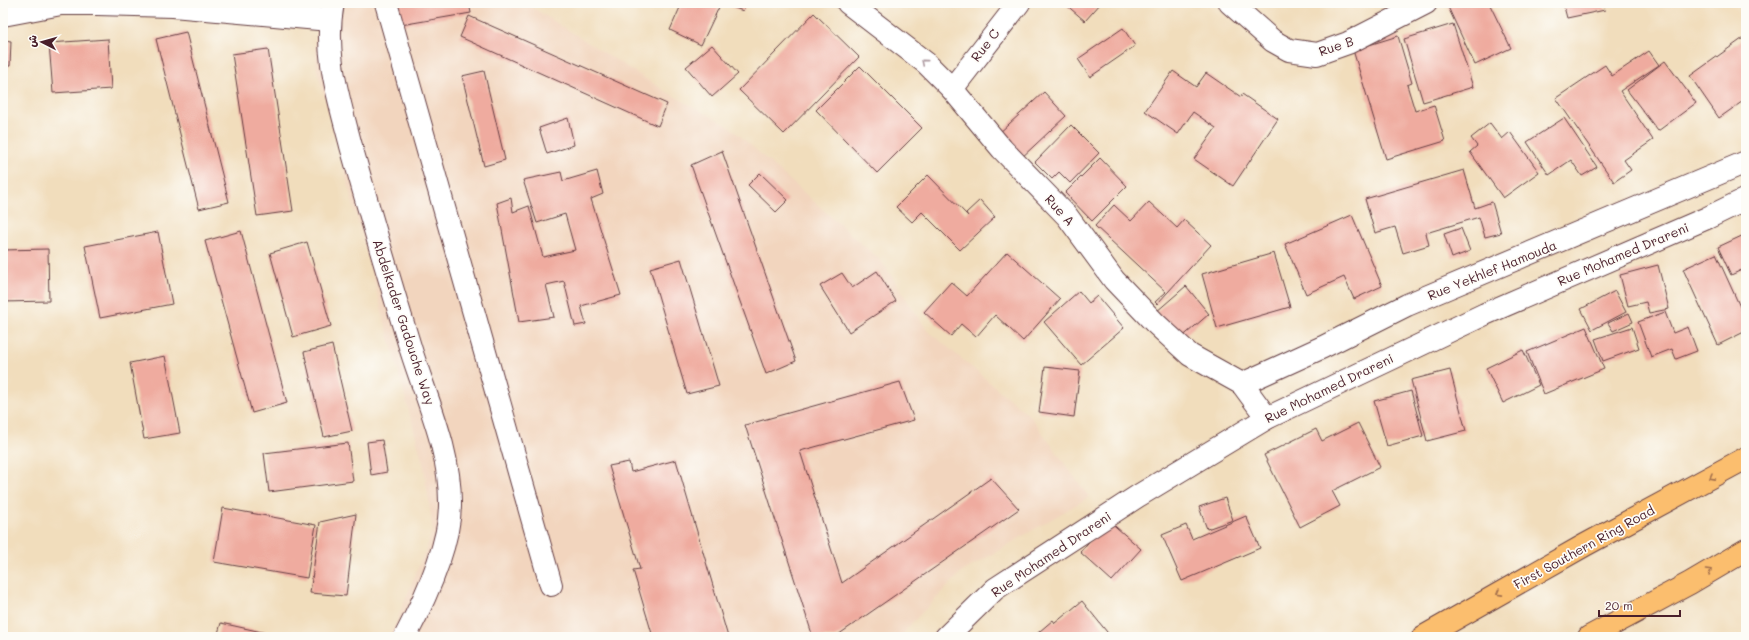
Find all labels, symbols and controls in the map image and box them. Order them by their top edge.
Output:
north arrow [22,22,62,62]
street label: Rue C [967,25,1003,64]
street label: Rue B [1316,32,1355,59]
text: ش [23,34,40,48]
one-way arrow [921,59,928,66]
street label: Rue A [1042,190,1079,229]
street label: Rue Mohamed Drareni [1554,218,1691,289]
street label: Rue Yekhlef Hamouda [1425,236,1559,303]
street label: Abdelkader Gadouche Way [370,237,439,407]
street label: Rue Mohamed Drareni [1262,349,1396,426]
one-way arrow [1709,472,1716,480]
street label: First Southern Ring Road [1510,501,1657,592]
street label: Rue Mohamed Drareni [987,507,1114,600]
one-way arrow [1705,569,1712,576]
one-way arrow [1496,588,1504,596]
scale bar [1599,592,1680,618]
text: 20 m [1605,597,1633,613]

